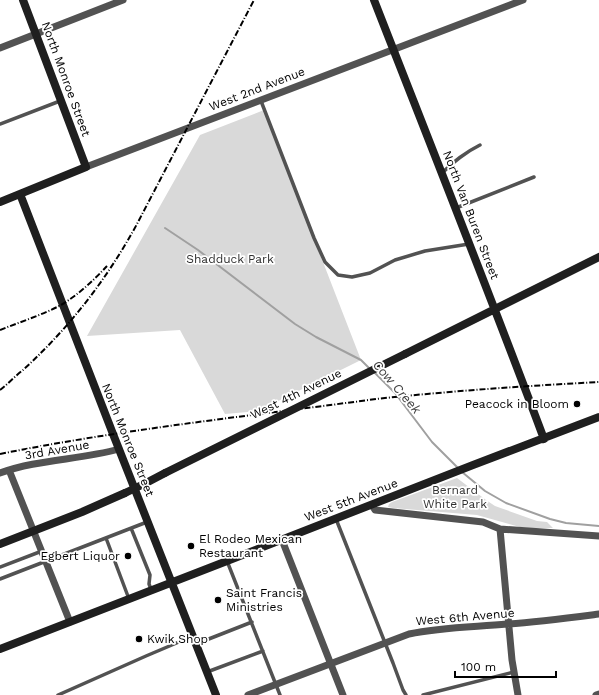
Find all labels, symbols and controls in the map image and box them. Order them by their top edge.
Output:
street label: North Monroe Street [39,20,93,138]
street label: West 2nd Avenue [207,64,307,114]
street label: North Van Buren Street [440,149,502,281]
park label: Shadduck Park [186,252,274,266]
water label: Cow Creek [370,357,425,417]
street label: West 4th Avenue [248,366,344,422]
street label: North Monroe Street [99,381,157,499]
place label: Peacock in Bloom [465,397,569,411]
marker: Peacock in Bloom [572,399,582,409]
street label: 3rd Avenue [24,437,90,463]
street label: West 5th Avenue [302,476,400,524]
park label: Bernard White Park [423,483,487,511]
place label: El Rodeo Mexican Restaurant [199,532,302,560]
marker: El Rodeo Mexican Restaurant [186,541,196,551]
place label: Egbert Liquor [40,549,120,563]
marker: Egbert Liquor [123,551,133,561]
place label: Saint Francis Ministries [226,586,302,614]
marker: Saint Francis Ministries [213,595,223,605]
street label: West 6th Avenue [415,606,515,628]
place label: Kwik Shop [147,632,208,646]
marker: Kwik Shop [134,634,144,644]
scale bar [455,653,556,679]
text: 100 m [461,660,496,674]

